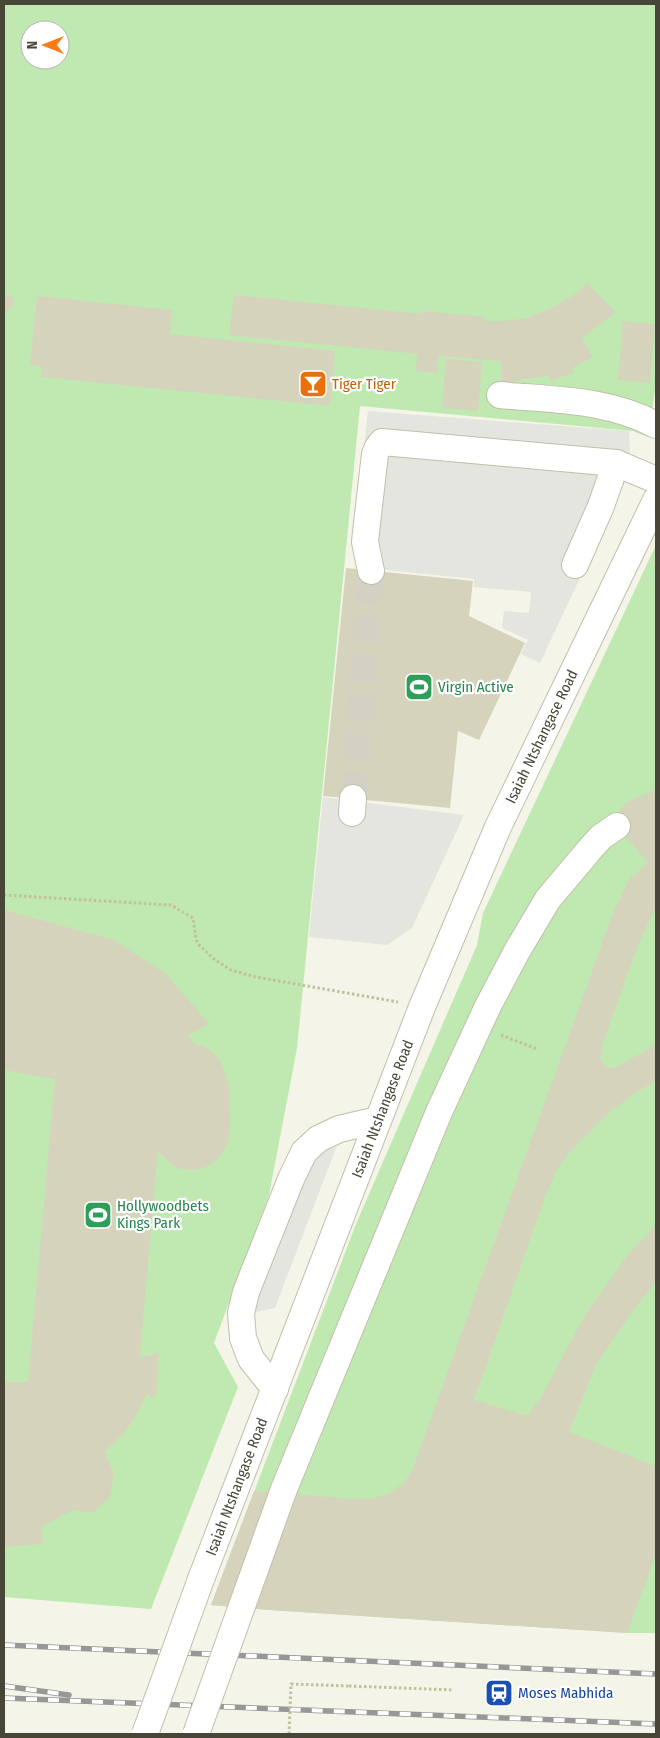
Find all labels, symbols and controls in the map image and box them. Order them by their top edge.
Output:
north arrow [20,20,70,70]
text: N [24,41,41,49]
bar icon: Tiger Tiger [298,369,328,399]
place label: Tiger Tiger [332,375,397,393]
street label: Isaiah Ntshangase Road [502,667,582,806]
sports icon: Virgin Active [404,672,434,702]
place label: Virgin Active [438,678,514,696]
street label: Isaiah Ntshangase Road [348,1037,417,1180]
place label: Hollywoodbets Kings Park [117,1197,209,1232]
sports icon: Hollywoodbets Kings Park [83,1200,113,1230]
street label: Isaiah Ntshangase Road [202,1415,271,1558]
station icon: Moses Mabhida [484,1678,514,1708]
place label: Moses Mabhida [518,1684,613,1702]

